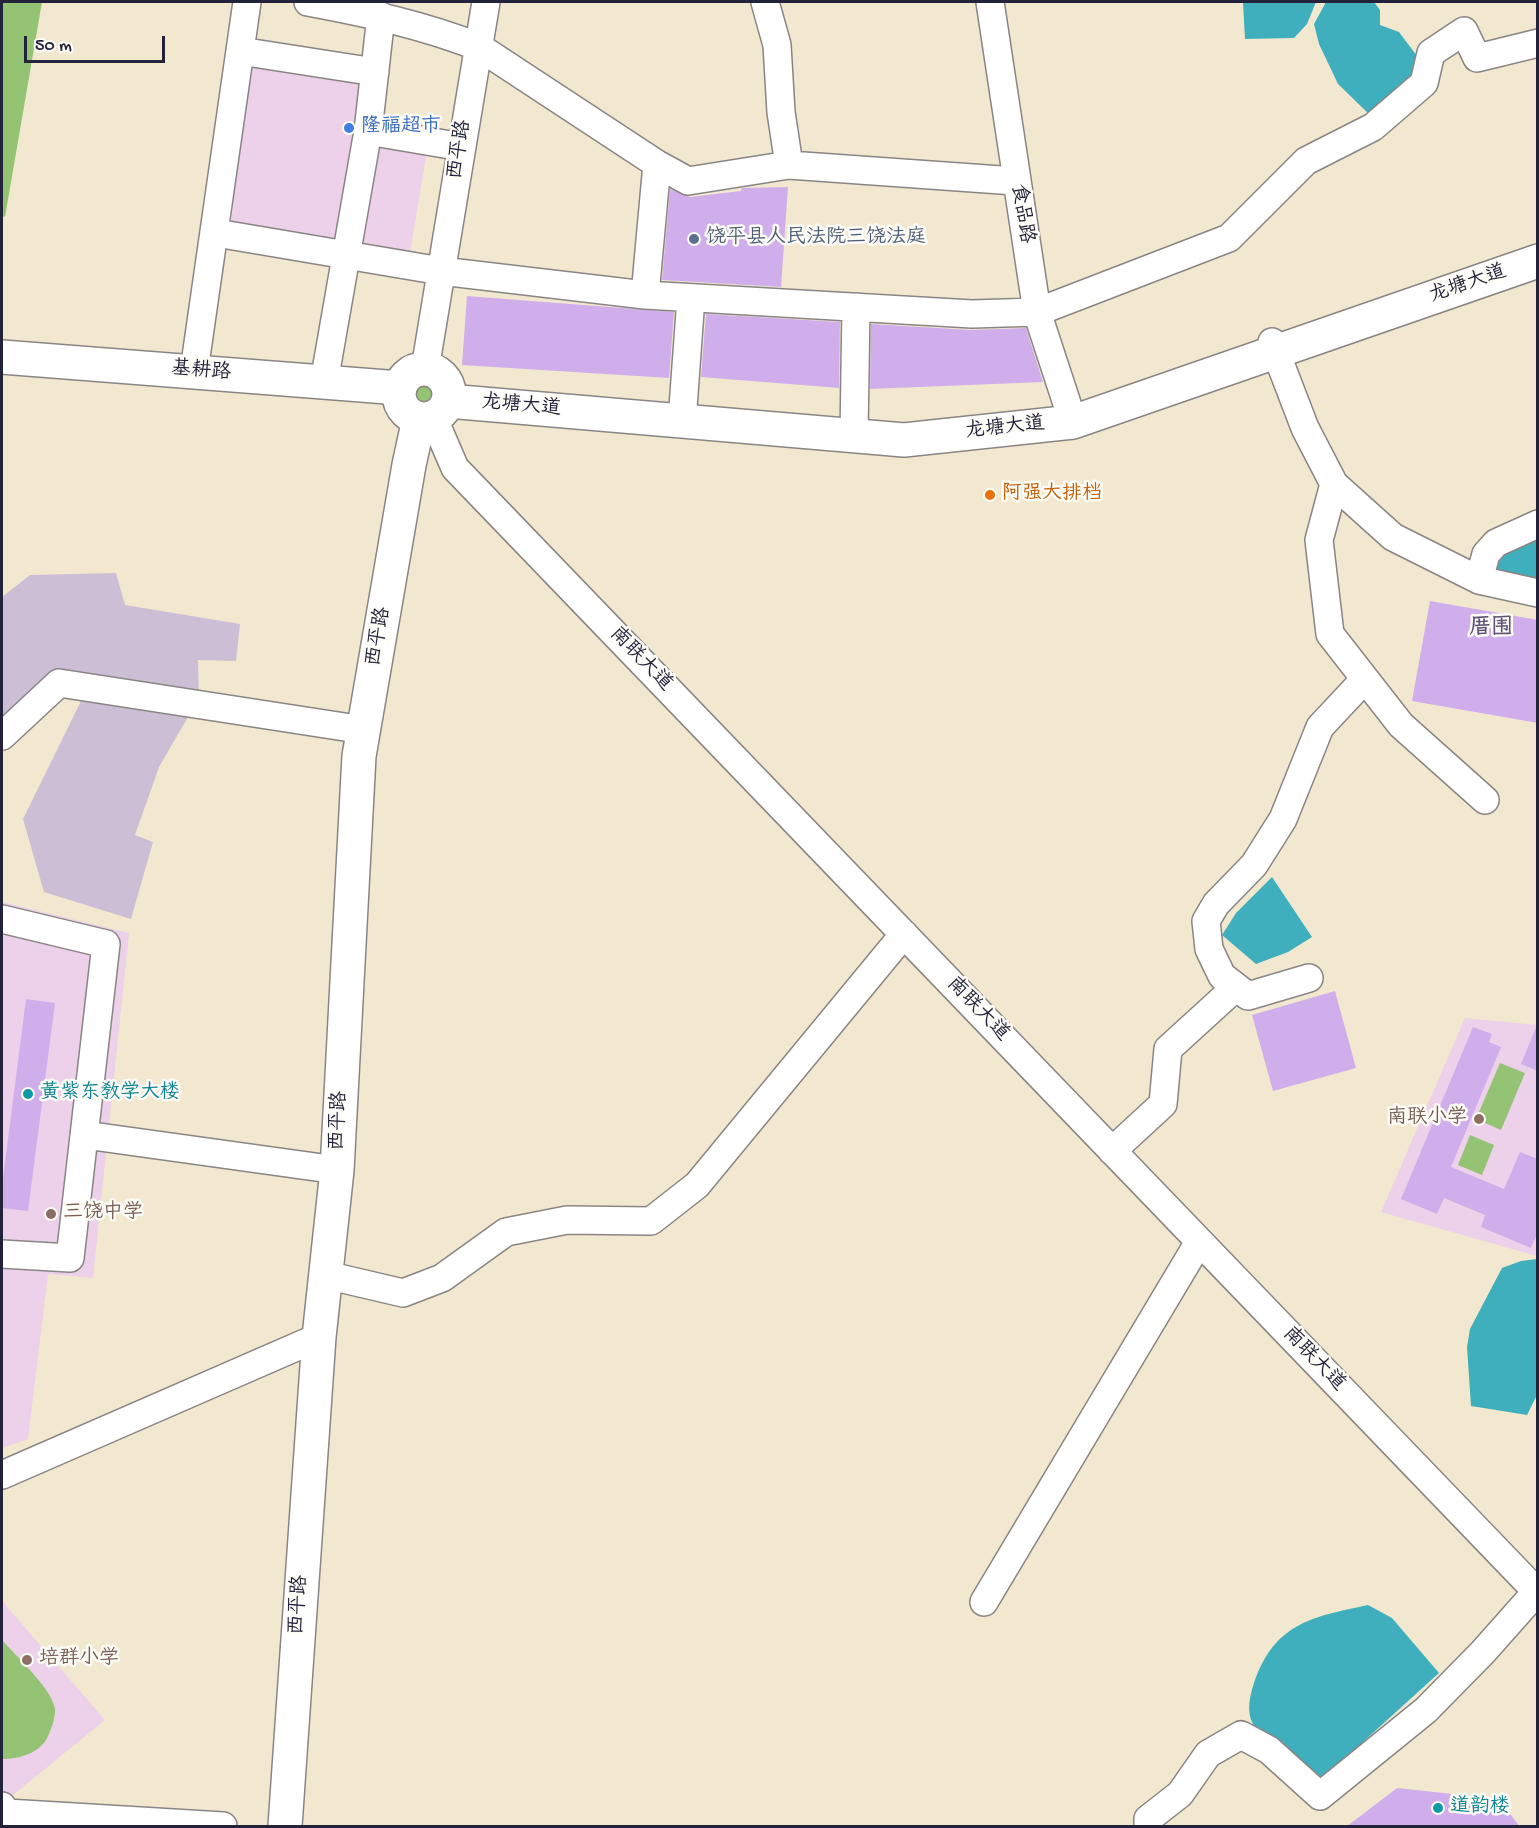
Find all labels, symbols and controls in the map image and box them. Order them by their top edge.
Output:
scale bar [27,24,168,62]
text: 50 m [35,36,72,57]
place label: 隆福超市 [361,116,441,140]
street label: 西平路 [444,118,478,182]
marker: 隆福超市 [342,121,356,135]
street label: 食品路 [1004,182,1038,246]
place label: 饶平县人民法院三饶法庭 [706,227,926,251]
marker: 饶平县人民法院三饶法庭 [687,232,701,246]
street label: 龙塘大道 [1426,261,1510,309]
street label: 基耕路 [170,357,232,387]
street label: 龙塘大道 [480,392,562,422]
street label: 龙塘大道 [964,413,1046,445]
place label: 阿强大排档 [1002,483,1102,507]
marker: 阿强大排档 [983,488,997,502]
street label: 西平路 [363,605,397,669]
district label: 厝围 [1469,617,1513,643]
street label: 南联大道 [604,623,676,697]
street label: 南联大道 [941,973,1013,1047]
place label: 黄紫东教学大楼 [40,1082,180,1106]
marker: 黄紫东教学大楼 [21,1087,35,1101]
street label: 西平路 [326,1090,354,1152]
place label: 南联小学 [1387,1107,1467,1131]
marker: 南联小学 [1472,1112,1486,1126]
place label: 三饶中学 [63,1202,143,1226]
marker: 三饶中学 [44,1207,58,1221]
street label: 南联大道 [1277,1323,1349,1397]
street label: 西平路 [286,1574,314,1636]
place label: 培群小学 [39,1648,119,1672]
marker: 培群小学 [20,1653,34,1667]
place label: 道韵楼 [1450,1796,1510,1820]
marker: 道韵楼 [1431,1801,1445,1815]

